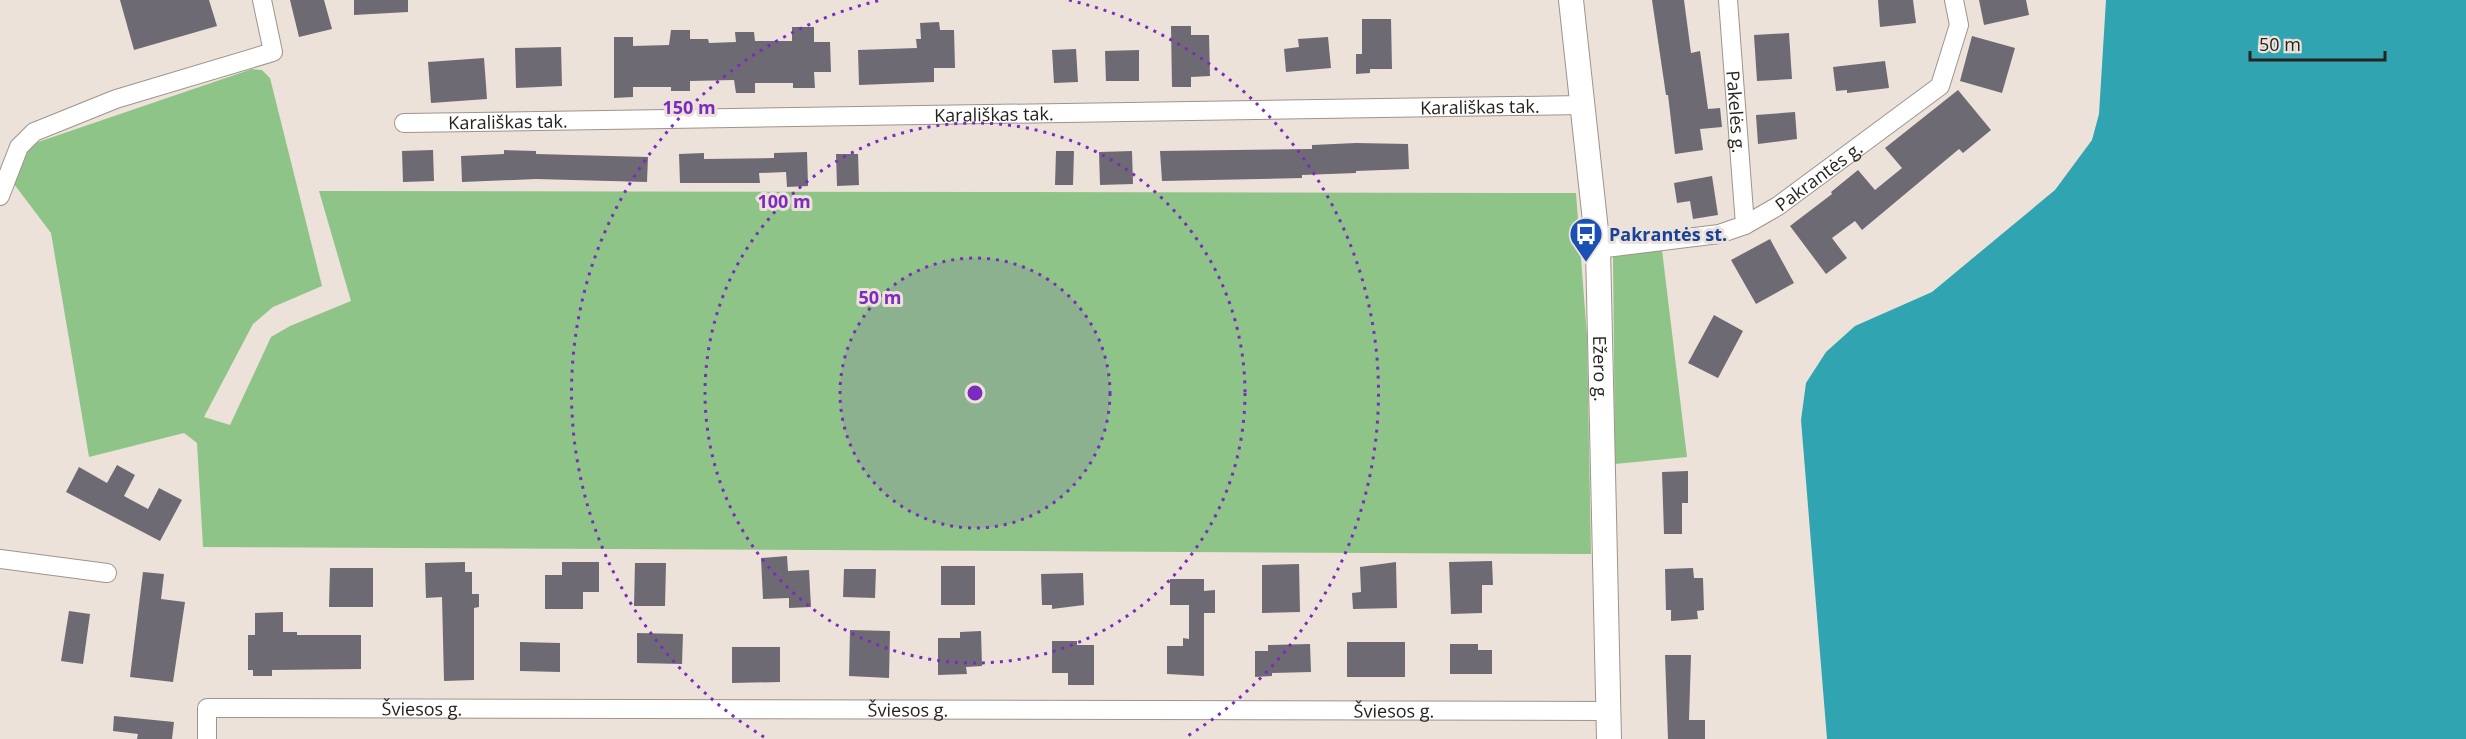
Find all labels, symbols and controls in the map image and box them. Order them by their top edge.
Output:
scale bar [2250,24,2385,62]
text: 50 m [2259,32,2301,56]
street label: Pakelės g. [1721,69,1752,154]
street label: Karališkas tak. [1420,94,1540,119]
text: 150 m [662,95,716,119]
street label: Karališkas tak. [934,101,1054,127]
street label: Karališkas tak. [448,108,568,134]
street label: Pakrantės g. [1770,136,1867,216]
text: 100 m [757,189,811,213]
bus stop icon: Pakrantės st. [1568,216,1604,263]
place label: Pakrantės st. [1609,222,1727,246]
text: 50 m [859,285,901,309]
street label: Ežero g. [1588,335,1613,402]
centre of rings [965,383,985,403]
street label: Šviesos g. [382,696,462,721]
street label: Šviesos g. [868,697,948,722]
street label: Šviesos g. [1354,698,1434,723]

